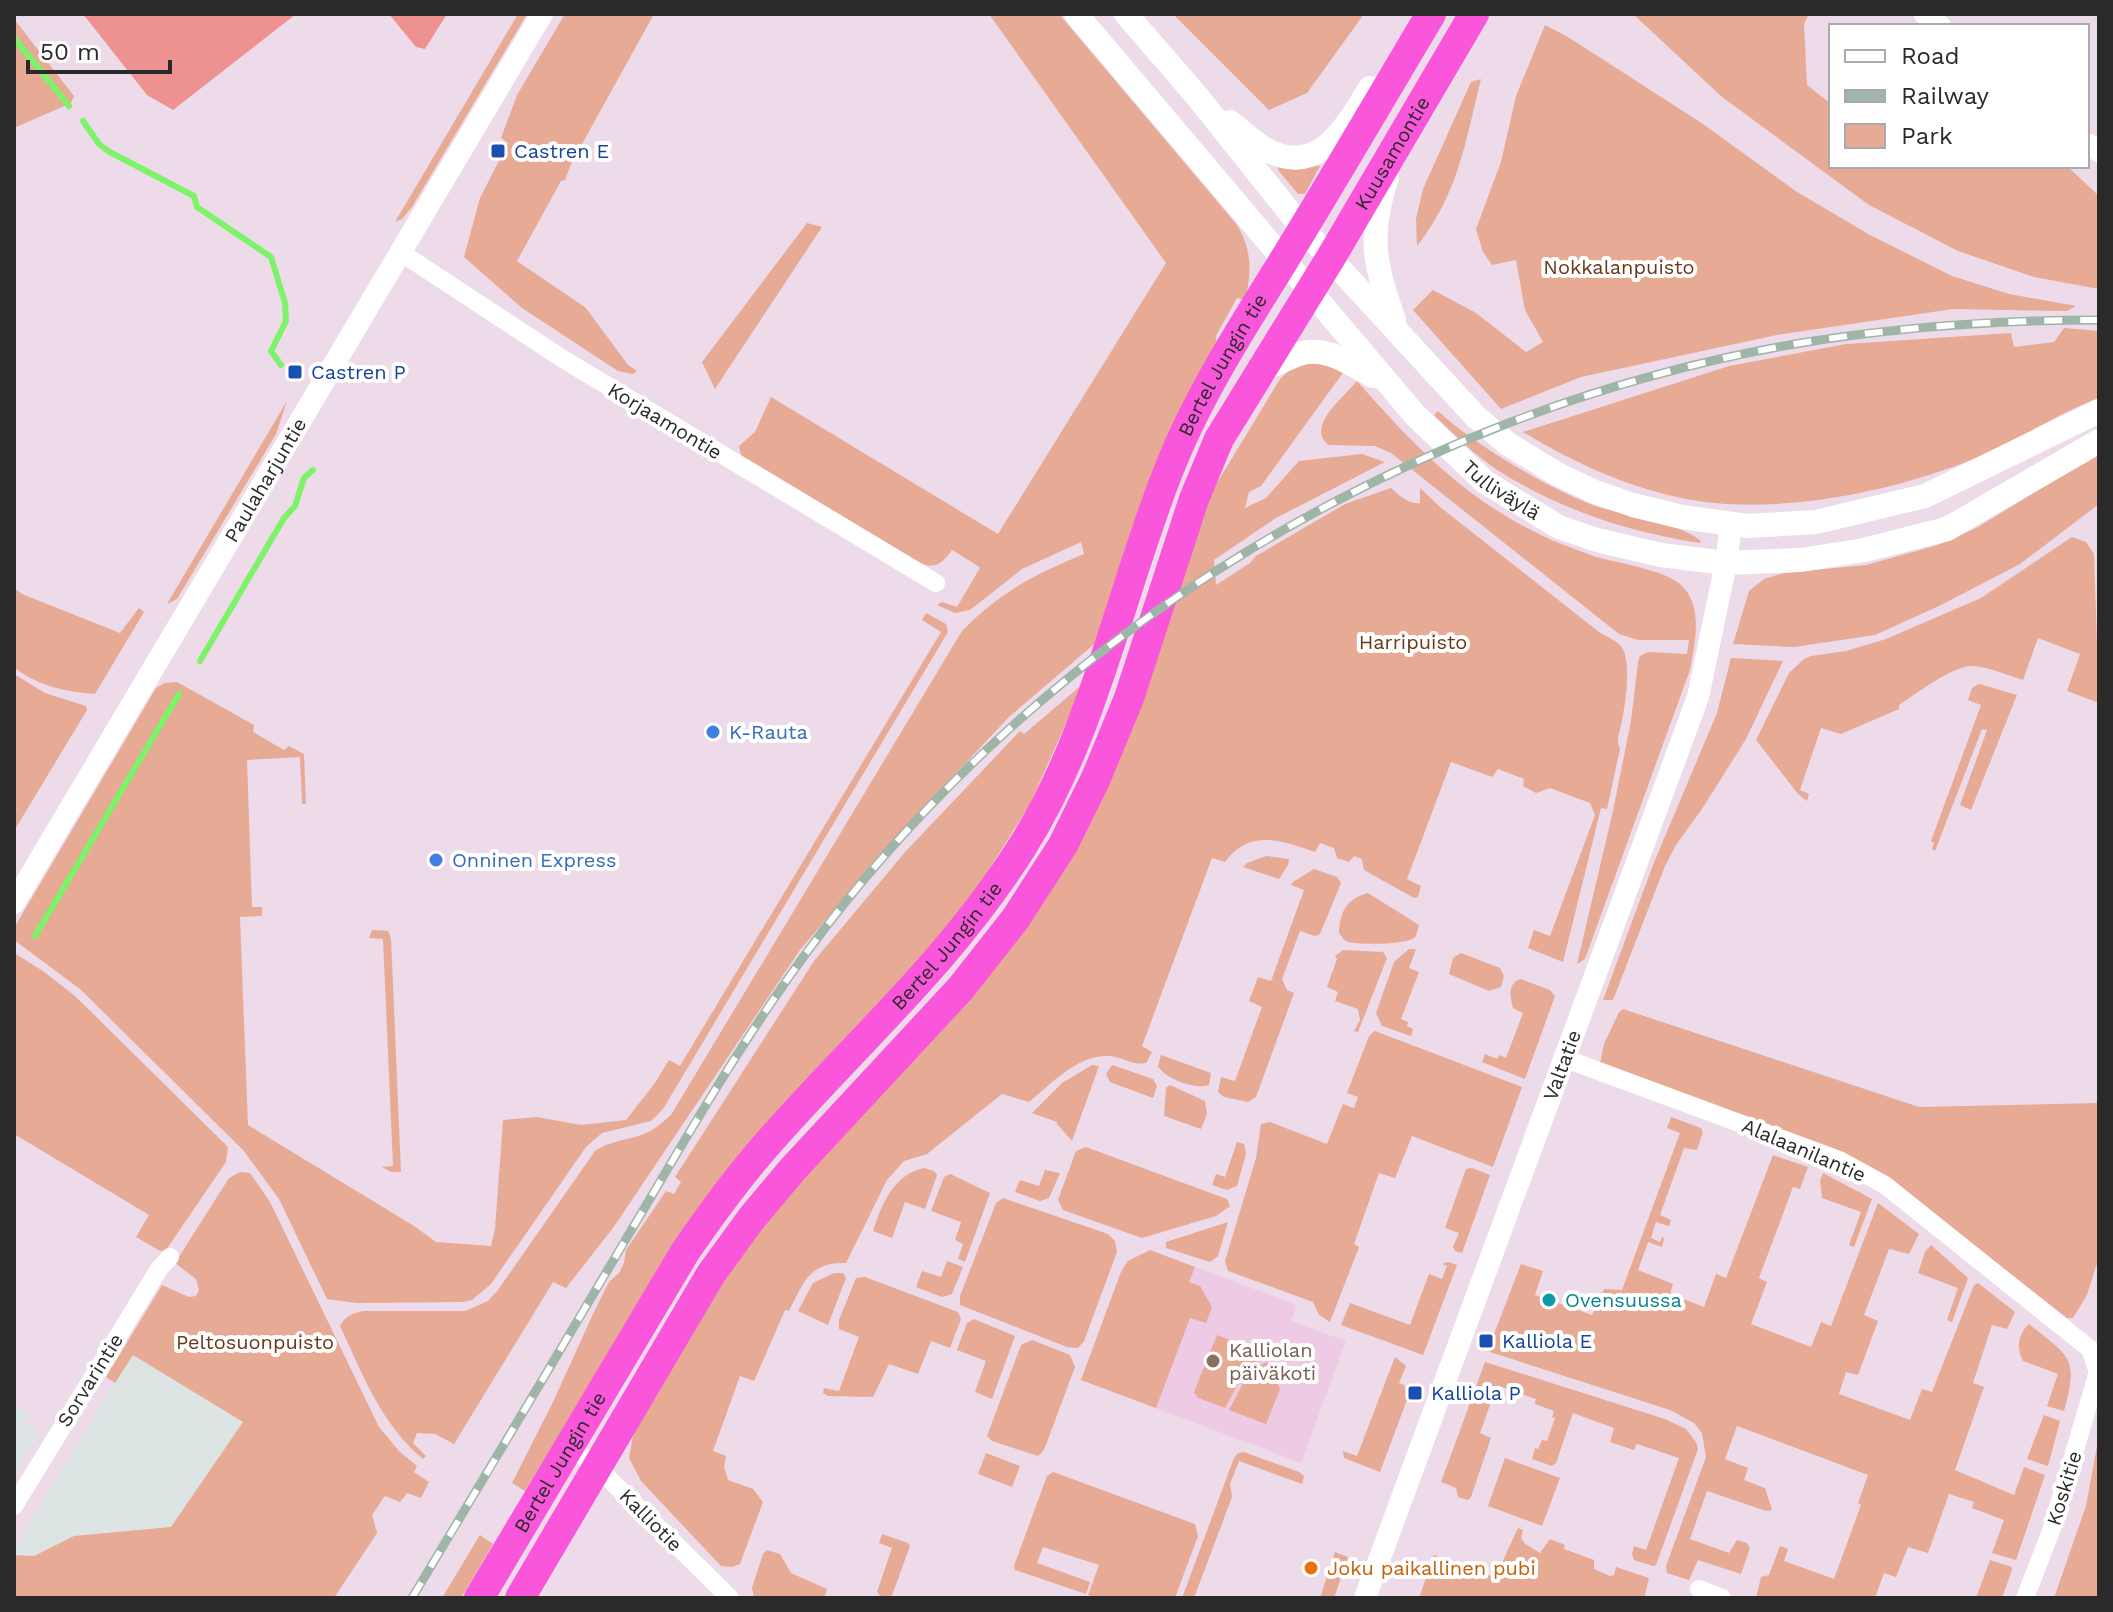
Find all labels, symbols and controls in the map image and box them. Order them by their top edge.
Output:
scale bar [28,24,170,74]
legend [1829,24,2089,168]
text: 50 m [40,38,100,66]
text: Road [1901,42,1960,70]
text: Railway [1901,82,1990,110]
street label: Kuusamontie [1349,92,1435,214]
text: Park [1901,122,1953,150]
place label: Castren E [514,139,609,163]
marker: Castren E [489,142,507,160]
park label: Nokkalanpuisto [1543,255,1695,279]
street label: Bertel Jungin tie [1173,289,1272,440]
place label: Castren P [311,360,406,384]
marker: Castren P [286,363,304,381]
street label: Korjaamontie [604,378,726,464]
street label: Paulaharjuntie [219,413,311,546]
street label: Tulliväylä [1457,455,1545,525]
park label: Harripuisto [1359,630,1467,654]
place label: K-Rauta [729,720,808,744]
marker: K-Rauta [704,723,722,741]
place label: Onninen Express [452,848,616,872]
marker: Onninen Express [427,851,445,869]
street label: Bertel Jungin tie [886,877,1007,1015]
street label: Valtatie [1538,1027,1586,1104]
street label: Alalaanilantie [1739,1113,1869,1187]
place label: Ovensuussa [1565,1288,1682,1312]
marker: Ovensuussa [1540,1291,1558,1309]
street label: Sorvarintie [52,1329,128,1431]
place label: Kalliola E [1502,1329,1592,1353]
park label: Peltosuonpuisto [176,1330,334,1354]
marker: Kalliola E [1477,1332,1495,1350]
place label: Kalliolan päiväkoti [1229,1338,1316,1385]
marker: Kalliolan päiväkoti [1204,1352,1222,1370]
place label: Kalliola P [1431,1381,1521,1405]
marker: Kalliola P [1406,1384,1424,1402]
street label: Bertel Jungin tie [509,1387,611,1537]
street label: Koskitie [2041,1448,2087,1528]
street label: Kalliotie [615,1484,687,1556]
place label: Joku paikallinen pubi [1327,1556,1536,1580]
marker: Joku paikallinen pubi [1302,1559,1320,1577]

